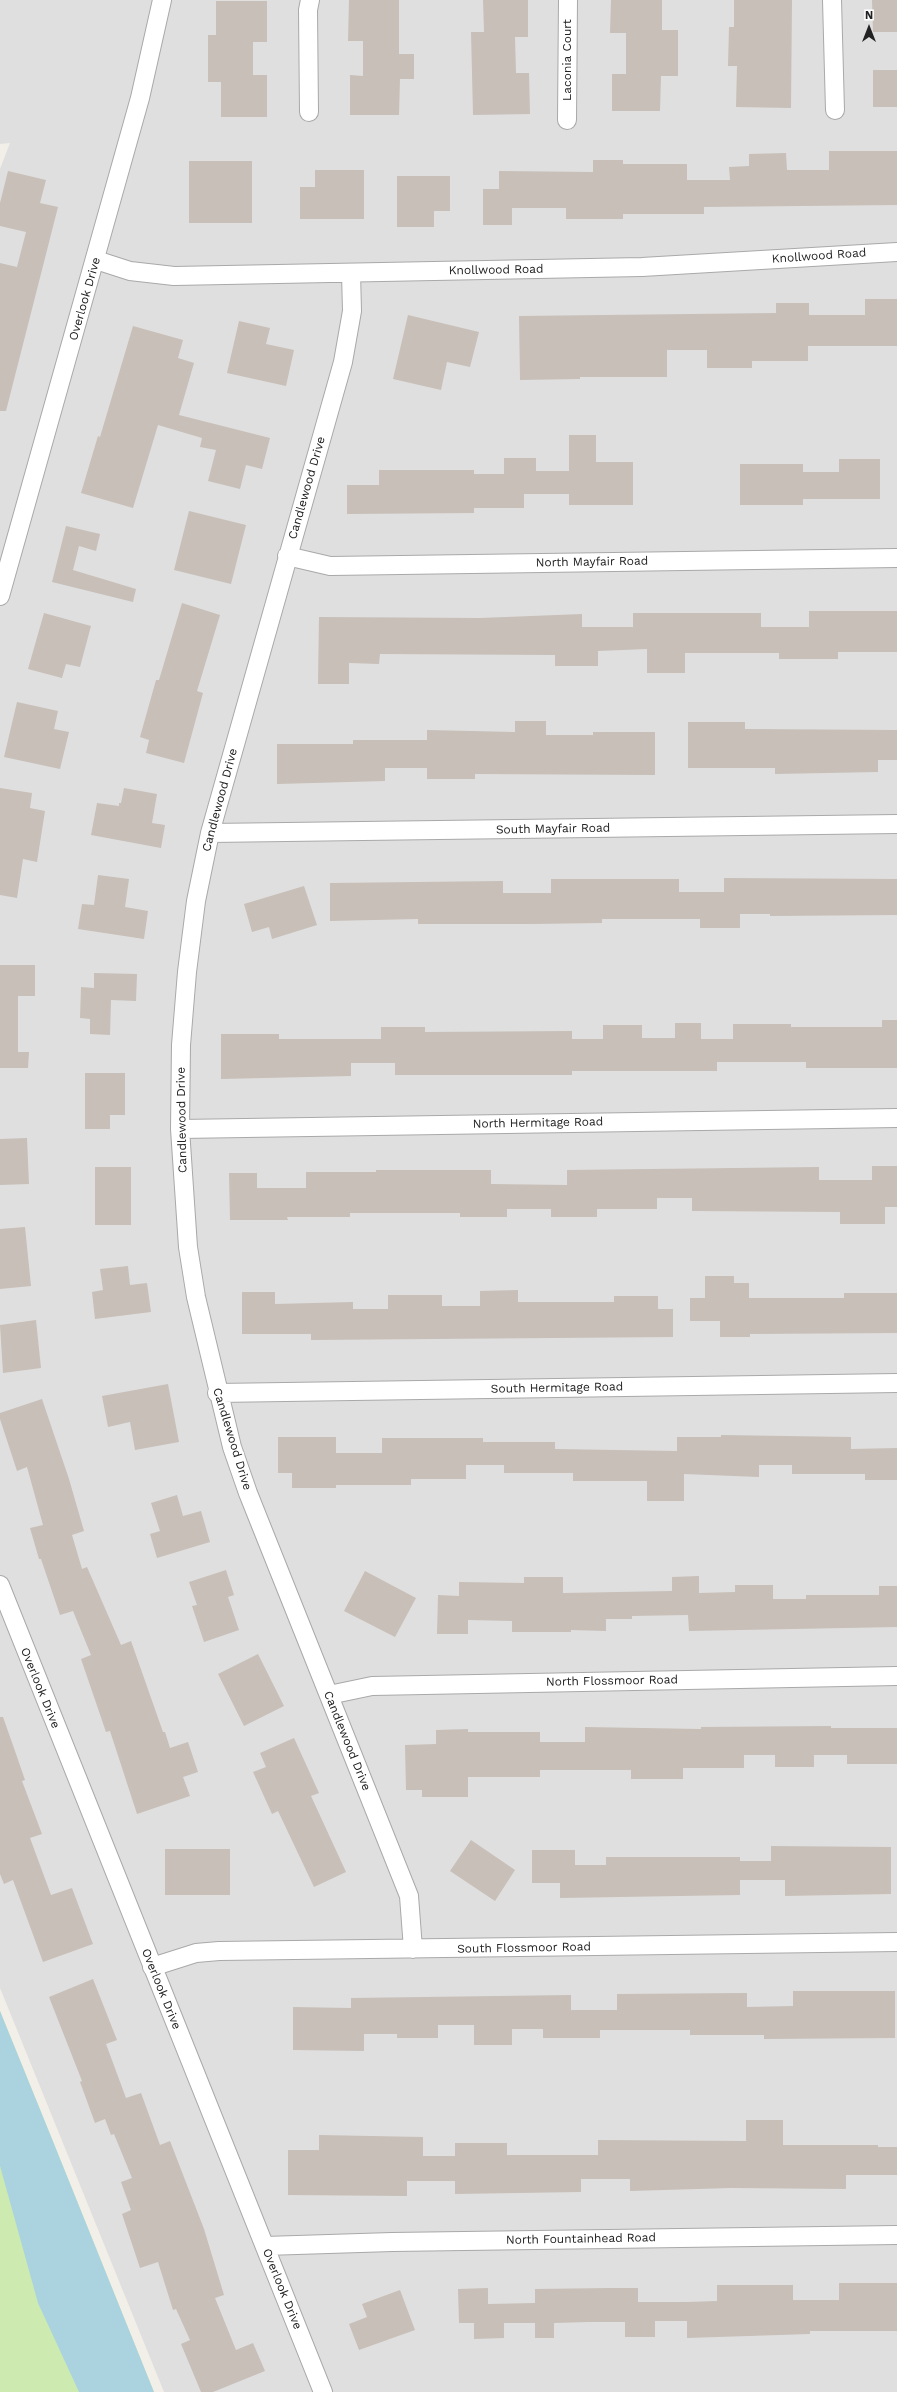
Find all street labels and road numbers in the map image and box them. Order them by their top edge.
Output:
street label: Laconia Court [560,19,574,101]
street label: Knollwood Road [771,246,867,266]
street label: Overlook Drive [66,256,104,342]
street label: Knollwood Road [448,262,544,278]
street label: Candlewood Drive [285,435,329,541]
street label: North Mayfair Road [536,554,648,570]
street label: Candlewood Drive [199,747,241,853]
street label: South Mayfair Road [496,821,610,837]
street label: Candlewood Drive [174,1067,190,1173]
street label: North Hermitage Road [473,1115,603,1131]
street label: South Hermitage Road [491,1380,623,1396]
street label: Candlewood Drive [210,1386,254,1492]
street label: Overlook Drive [17,1646,63,1730]
street label: North Flossmoor Road [546,1673,678,1689]
street label: Candlewood Drive [320,1689,374,1793]
street label: South Flossmoor Road [457,1940,591,1956]
street label: Overlook Drive [138,1947,184,2031]
street label: North Fountainhead Road [506,2230,656,2248]
street label: Overlook Drive [259,2247,305,2331]

